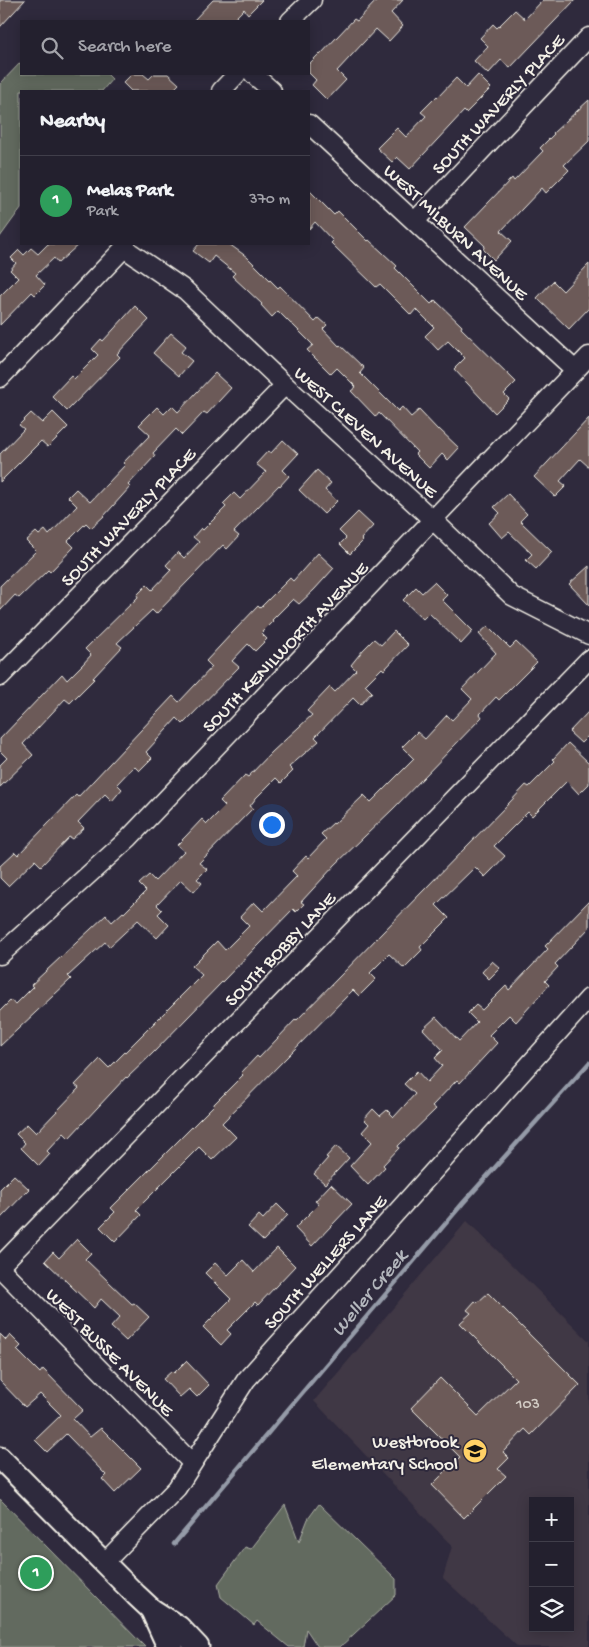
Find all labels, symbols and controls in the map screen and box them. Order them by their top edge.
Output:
search box [20,20,310,75]
street label: SOUTH WAVERLY PLACE [428,29,572,181]
icon: search [38,34,66,62]
text: Search here [78,36,172,59]
text: Nearby [40,110,105,135]
street label: WEST MILBURN AVENUE [377,160,533,307]
text: Melas Park [87,180,172,203]
text: 1 [53,191,59,210]
text: 370 m [249,191,290,210]
text: Park [87,203,118,222]
street label: WEST CLEVEN AVENUE [288,363,442,505]
street label: SOUTH WAVERLY PLACE [57,443,203,593]
street label: SOUTH KENILWORTH AVENUE [199,557,375,739]
your location [259,812,285,838]
street label: SOUTH BOBBY LANE [221,888,343,1012]
street label: SOUTH WELLERS LANE [260,1190,394,1335]
water label: Weller Creek [328,1245,415,1342]
street label: WEST BUSSE AVENUE [40,1285,178,1423]
house number: 103 [515,1396,540,1415]
place label: Westbrook Elementary School [312,1432,460,1477]
school or university icon: Westbrook Elementary School [462,1438,488,1464]
map controls [529,1497,574,1632]
button: + [529,1497,574,1542]
button: − [529,1542,574,1587]
pin: 1 [20,1554,52,1592]
button: layers [529,1587,574,1632]

